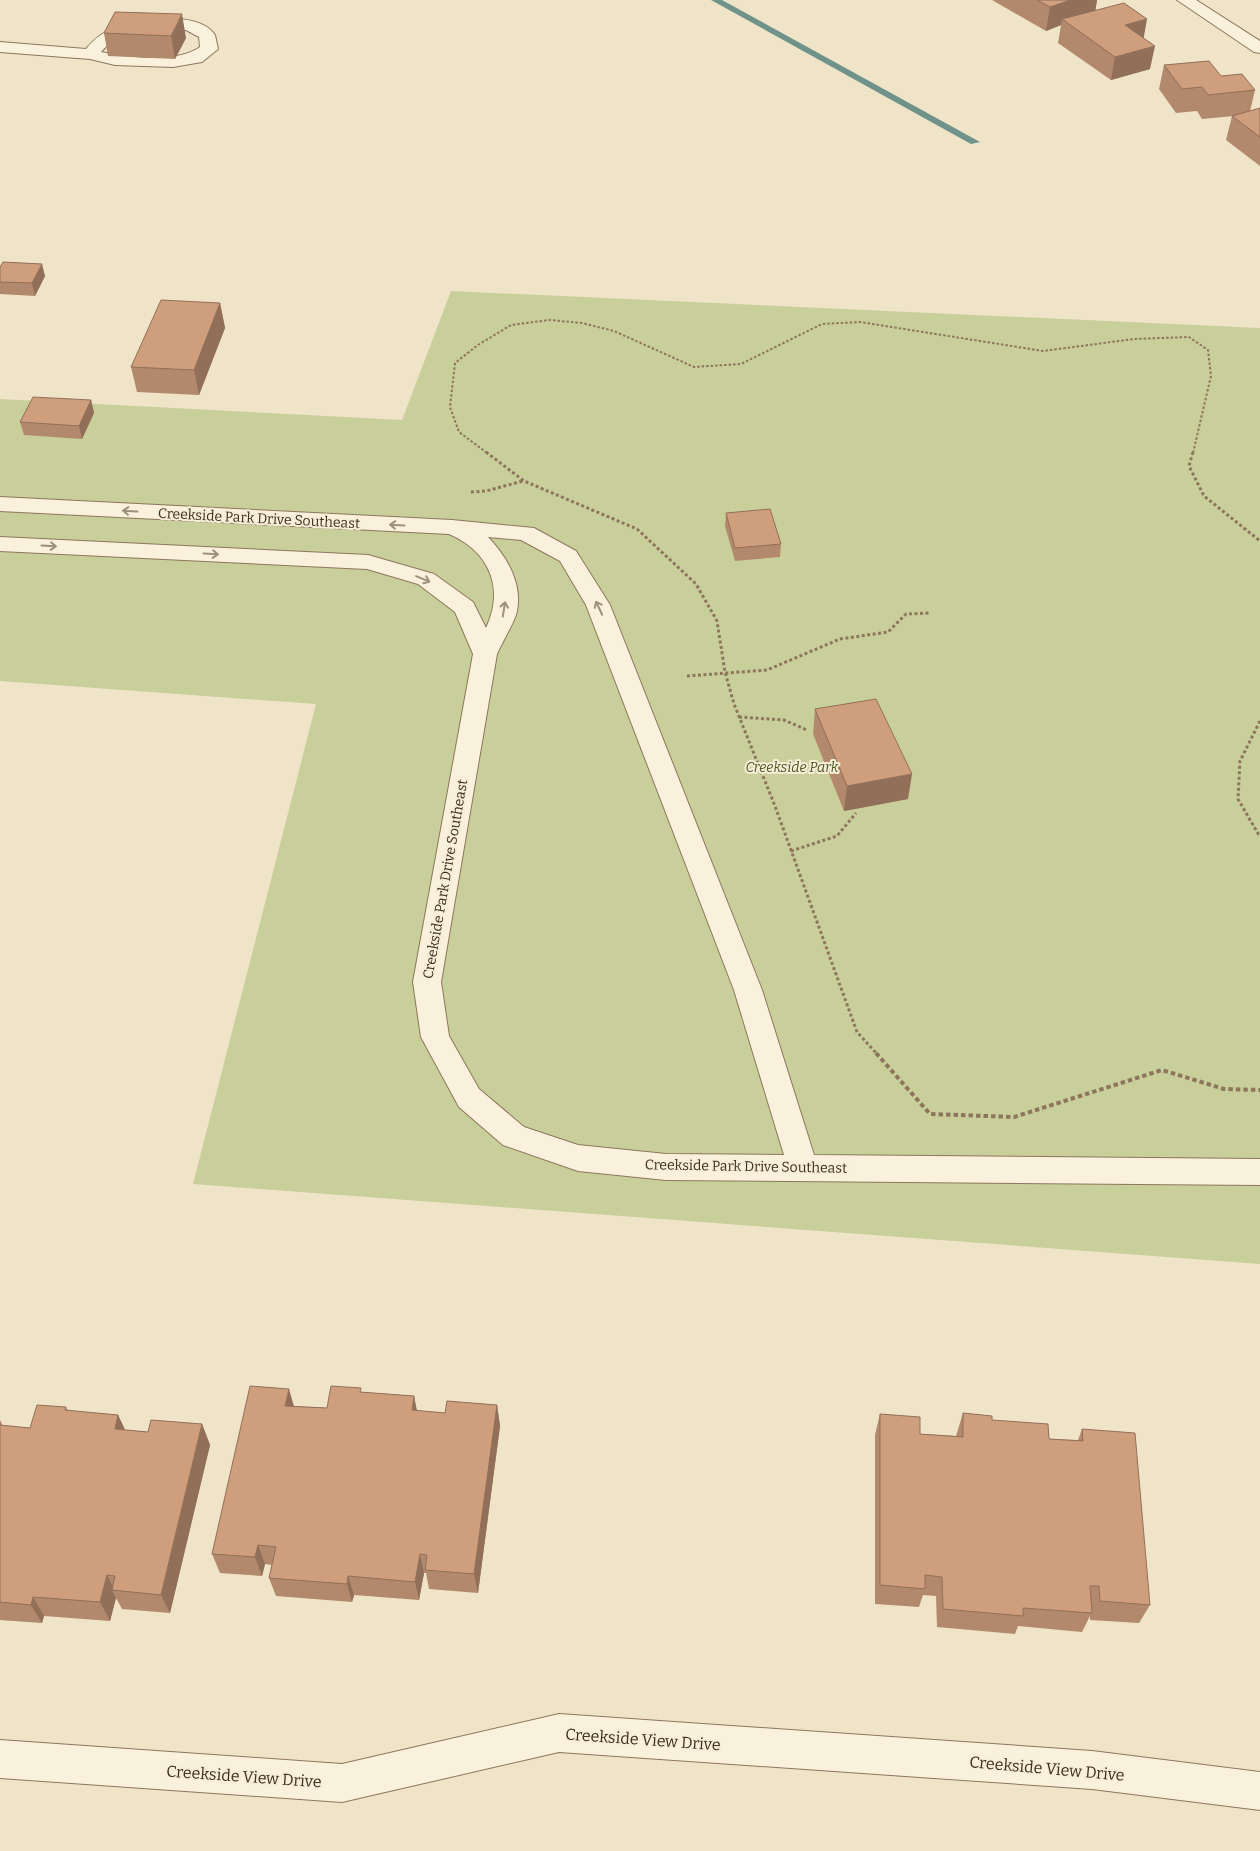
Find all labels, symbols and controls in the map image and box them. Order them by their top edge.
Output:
street label: Creekside Park Drive Southeast [158,505,360,532]
one-way arrow [122,506,138,516]
one-way arrow [389,520,405,529]
one-way arrow [40,542,56,551]
one-way arrow [202,549,219,559]
one-way arrow [415,574,430,584]
one-way arrow [594,601,603,616]
one-way arrow [499,602,509,618]
park label: Creekside Park [746,759,839,776]
street label: Creekside Park Drive Southeast [420,778,471,980]
street label: Creekside Park Drive Southeast [645,1156,847,1177]
street label: Creekside View Drive [565,1725,721,1754]
street label: Creekside View Drive [969,1752,1125,1785]
street label: Creekside View Drive [166,1762,322,1791]

